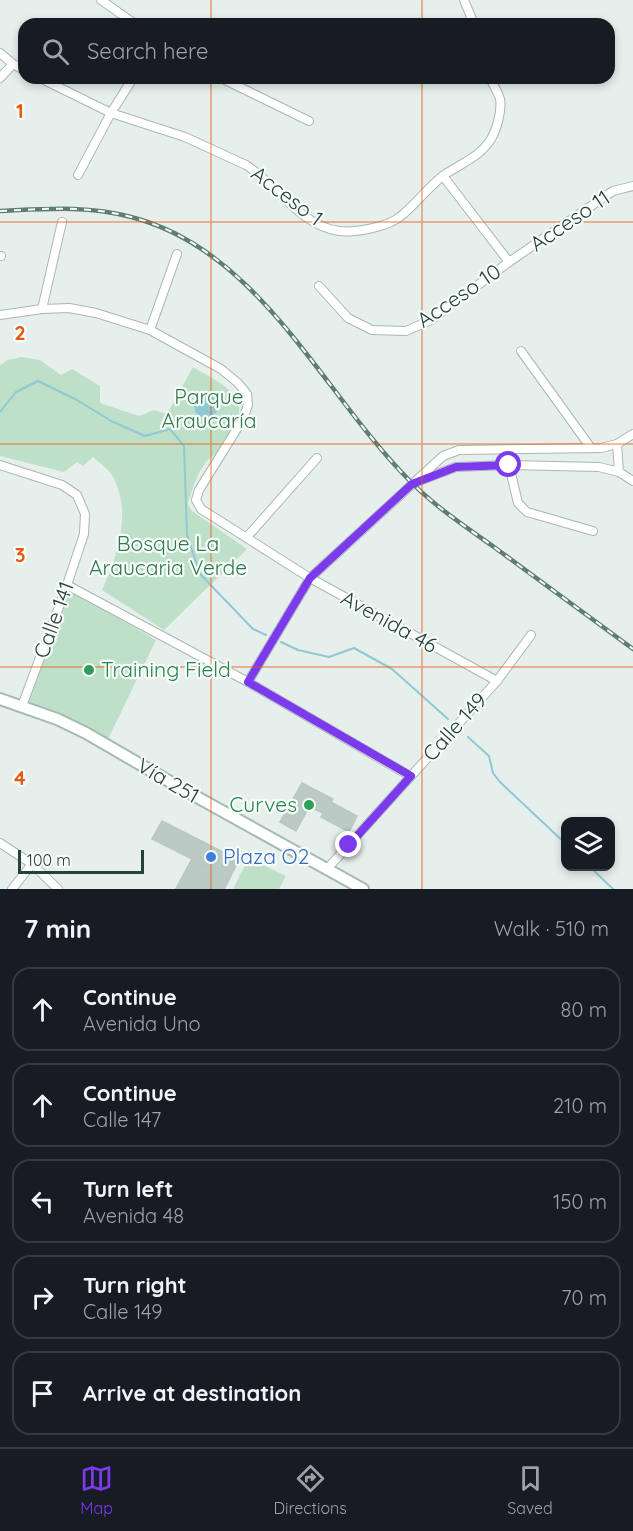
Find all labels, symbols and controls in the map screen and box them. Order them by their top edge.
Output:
search box [18,18,615,84]
icon: search [39,35,72,68]
text: Search here [87,37,208,65]
text: 1 [16,98,24,123]
street label: Acceso 1 [247,160,329,231]
street label: Acceso 11 [524,184,614,256]
street label: Acceso 10 [411,258,505,333]
text: 2 [14,320,26,345]
park label: Parque Araucaría [162,383,256,433]
route start [495,451,521,477]
park label: Bosque La Araucaria Verde [89,530,247,580]
text: 3 [15,542,25,567]
street label: Calle 141 [27,578,79,662]
street label: Avenida 46 [337,584,442,658]
place label: Training Field [101,656,231,682]
marker: Training Field [82,663,96,677]
street label: Calle 149 [417,687,492,766]
street label: Vía 251 [133,752,204,808]
text: 4 [14,765,26,790]
place label: Curves [229,791,297,817]
marker: Curves [302,798,316,812]
map controls [561,817,615,871]
button: layers [561,817,615,871]
route end [335,831,361,857]
place label: Plaza O2 [223,843,309,869]
scale bar [18,847,144,874]
text: 100 m [27,850,71,870]
marker: Plaza O2 [204,850,218,864]
text: 7 min [24,912,91,945]
text: Walk · 510 m [494,916,609,941]
text: Continue [83,983,177,1011]
icon: ahead [26,993,59,1026]
text: 80 m [561,997,607,1022]
text: Avenida Uno [83,1011,201,1036]
text: Continue [83,1079,177,1107]
icon: ahead [26,1089,59,1122]
text: 210 m [553,1093,607,1118]
text: Calle 147 [83,1107,161,1132]
text: Turn left [83,1175,173,1203]
icon: left [26,1185,59,1218]
text: 150 m [553,1189,607,1214]
text: Avenida 48 [83,1203,184,1228]
text: Turn right [83,1271,187,1299]
icon: right [26,1281,59,1314]
text: 70 m [561,1285,607,1310]
text: Calle 149 [83,1299,162,1324]
icon: arrive [26,1377,59,1410]
text: Arrive at destination [83,1379,301,1407]
tab: Map [80,1462,113,1518]
tab: Directions [274,1462,347,1518]
tab: Saved [507,1462,553,1518]

